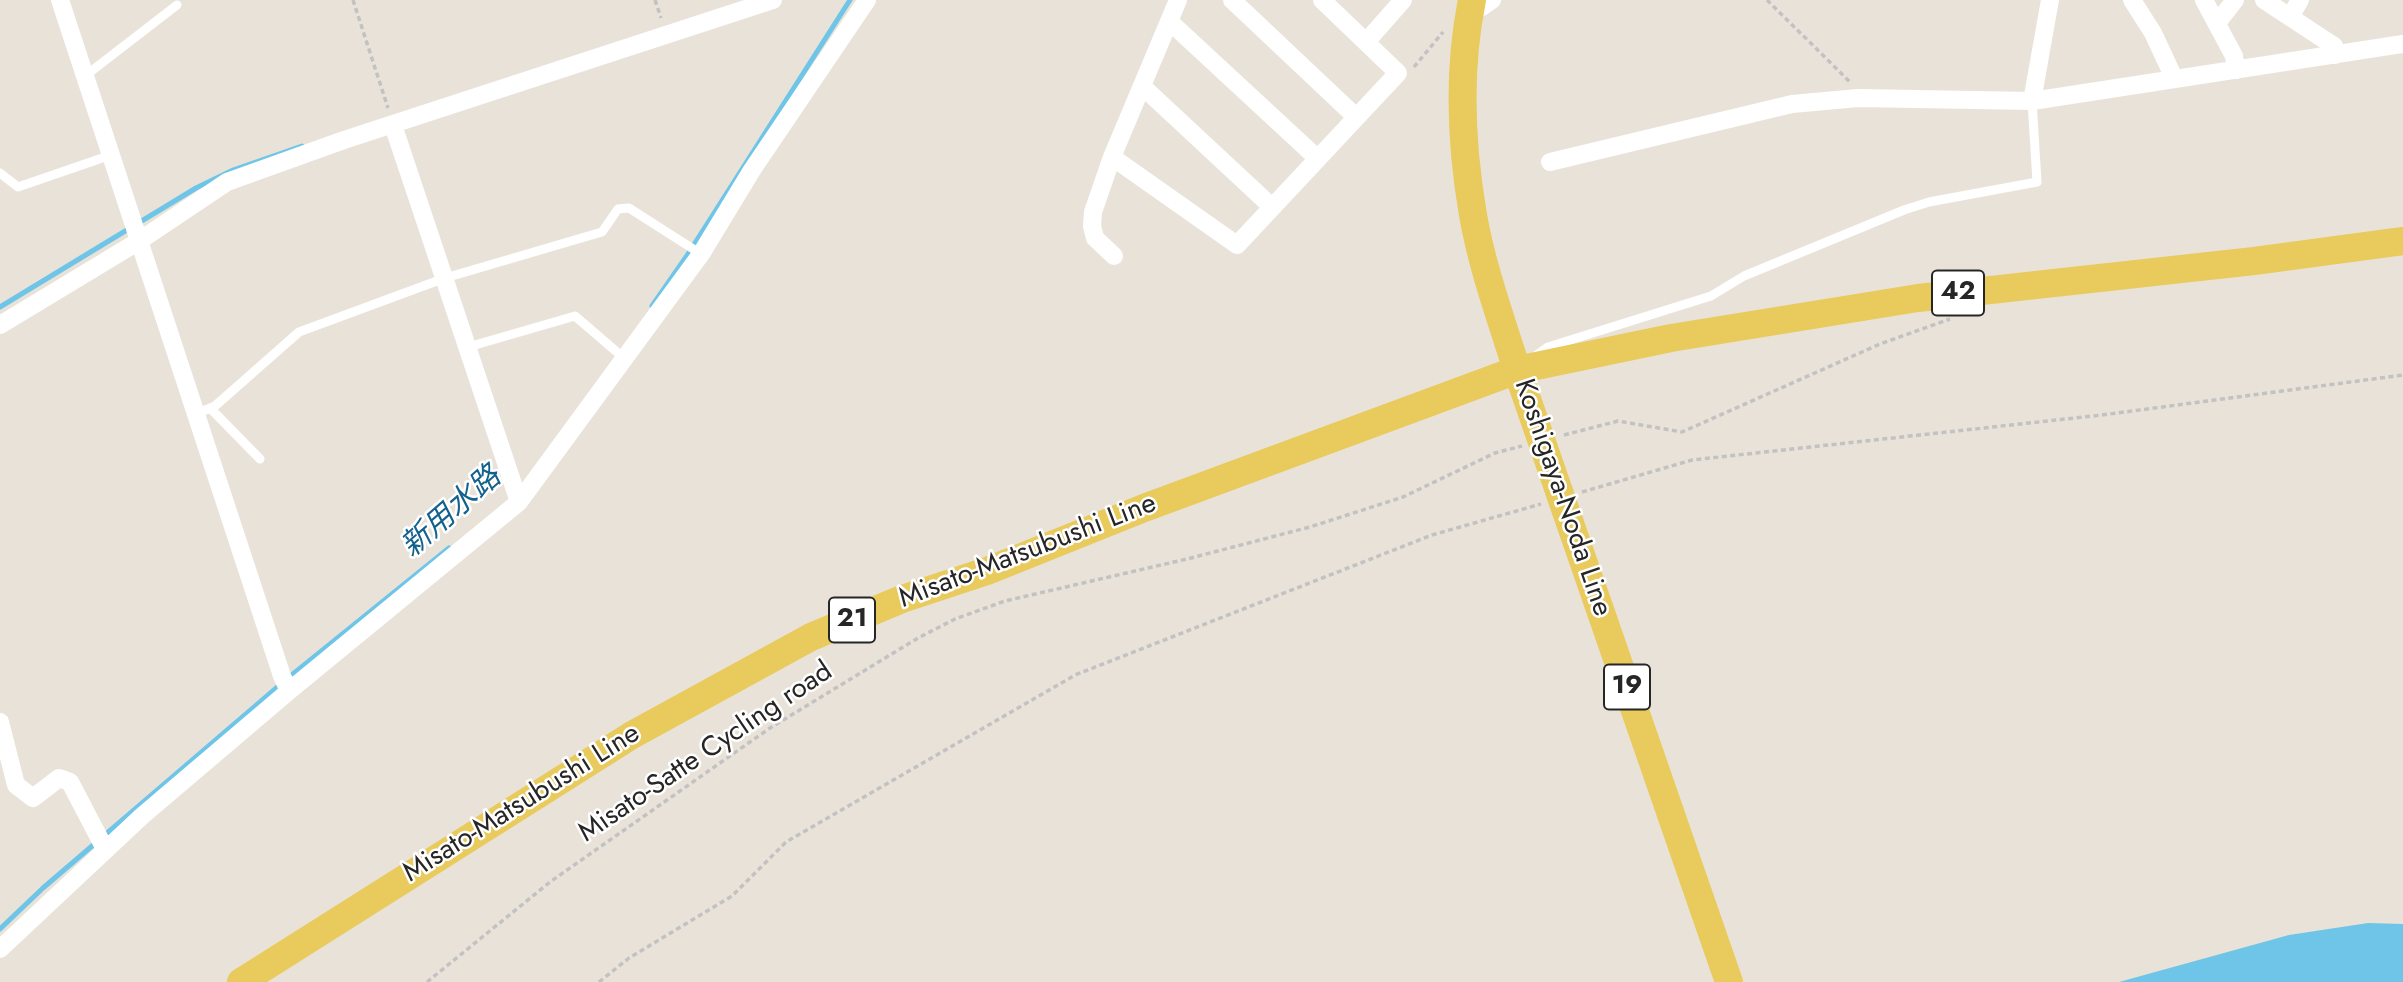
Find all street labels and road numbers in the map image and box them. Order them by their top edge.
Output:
road number: 42 [1932,270,1984,316]
street label: Koshigaya-Noda Line [1506,375,1618,621]
street label: Misato-Matsubushi Line [895,487,1161,617]
road number: 21 [829,598,875,642]
street label: Misato-Satte Cycling road [573,656,839,850]
road number: 19 [1604,664,1650,709]
street label: Misato-Matsubushi Line [397,717,647,891]

